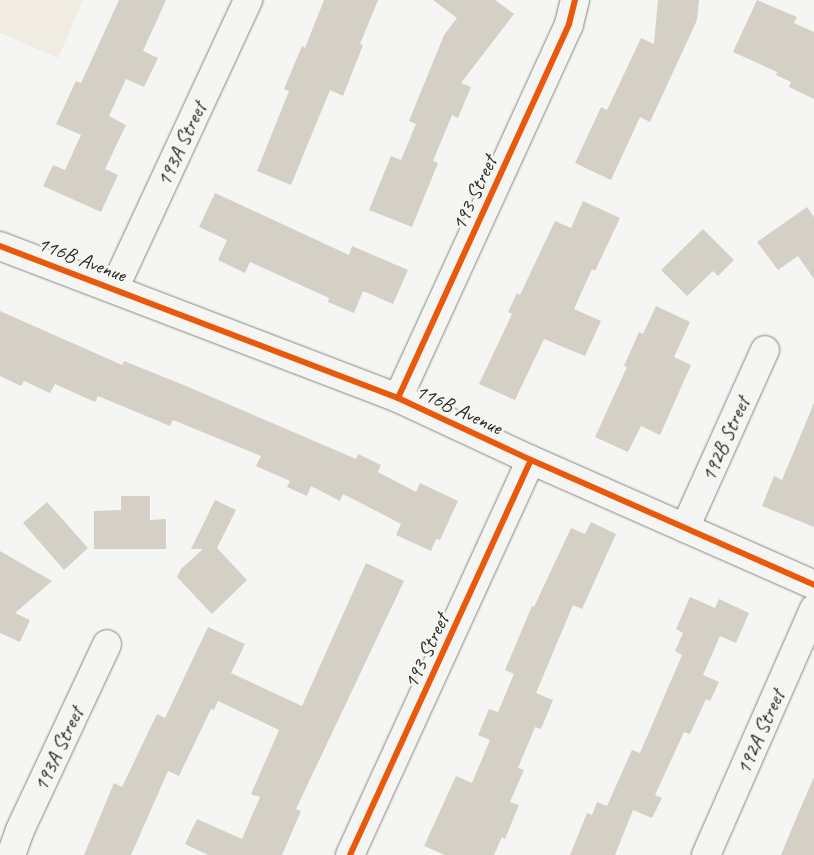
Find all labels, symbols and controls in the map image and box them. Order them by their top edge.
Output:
street label: 193A Street [151,98,211,190]
street label: 193 Street [446,152,502,234]
street label: 116B Avenue [34,231,130,287]
street label: 116B Avenue [412,378,506,440]
street label: 192B Street [695,393,755,485]
street label: 193 Street [398,610,454,692]
street label: 192A Street [730,686,790,778]
street label: 193A Street [28,703,88,795]

